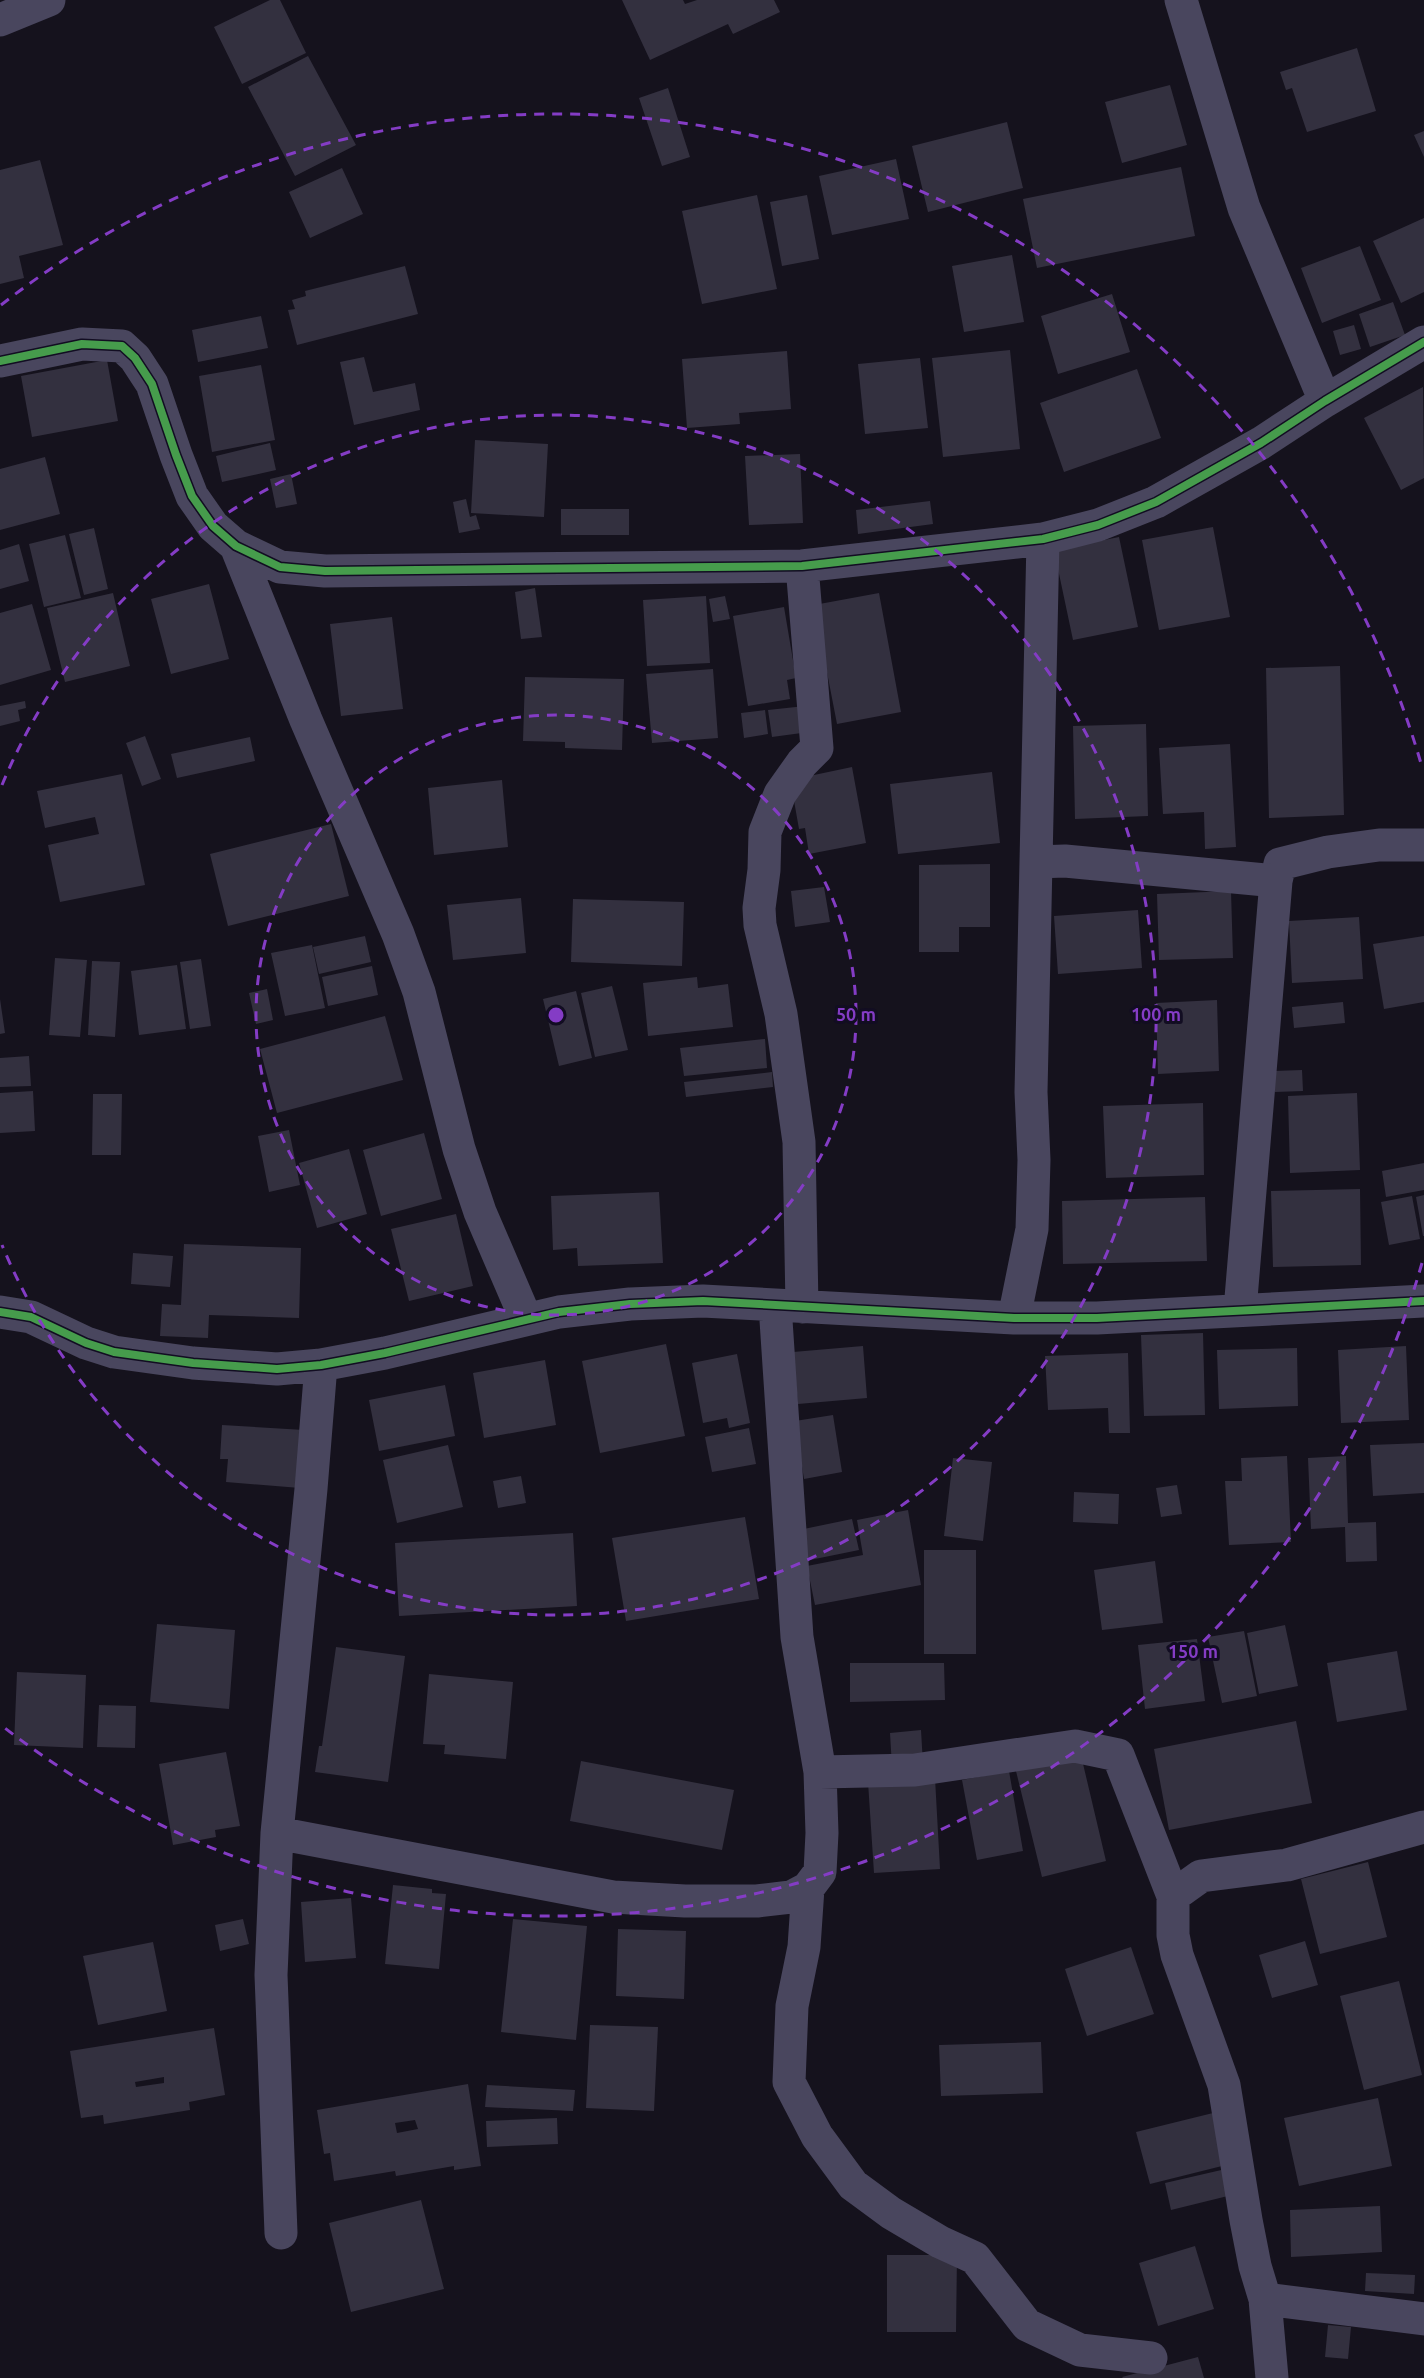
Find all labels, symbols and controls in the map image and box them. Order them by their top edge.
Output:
text: 50 m [836,1004,876,1024]
text: 100 m [1131,1004,1181,1024]
centre of rings [546,1005,566,1025]
text: 150 m [1168,1641,1218,1661]

